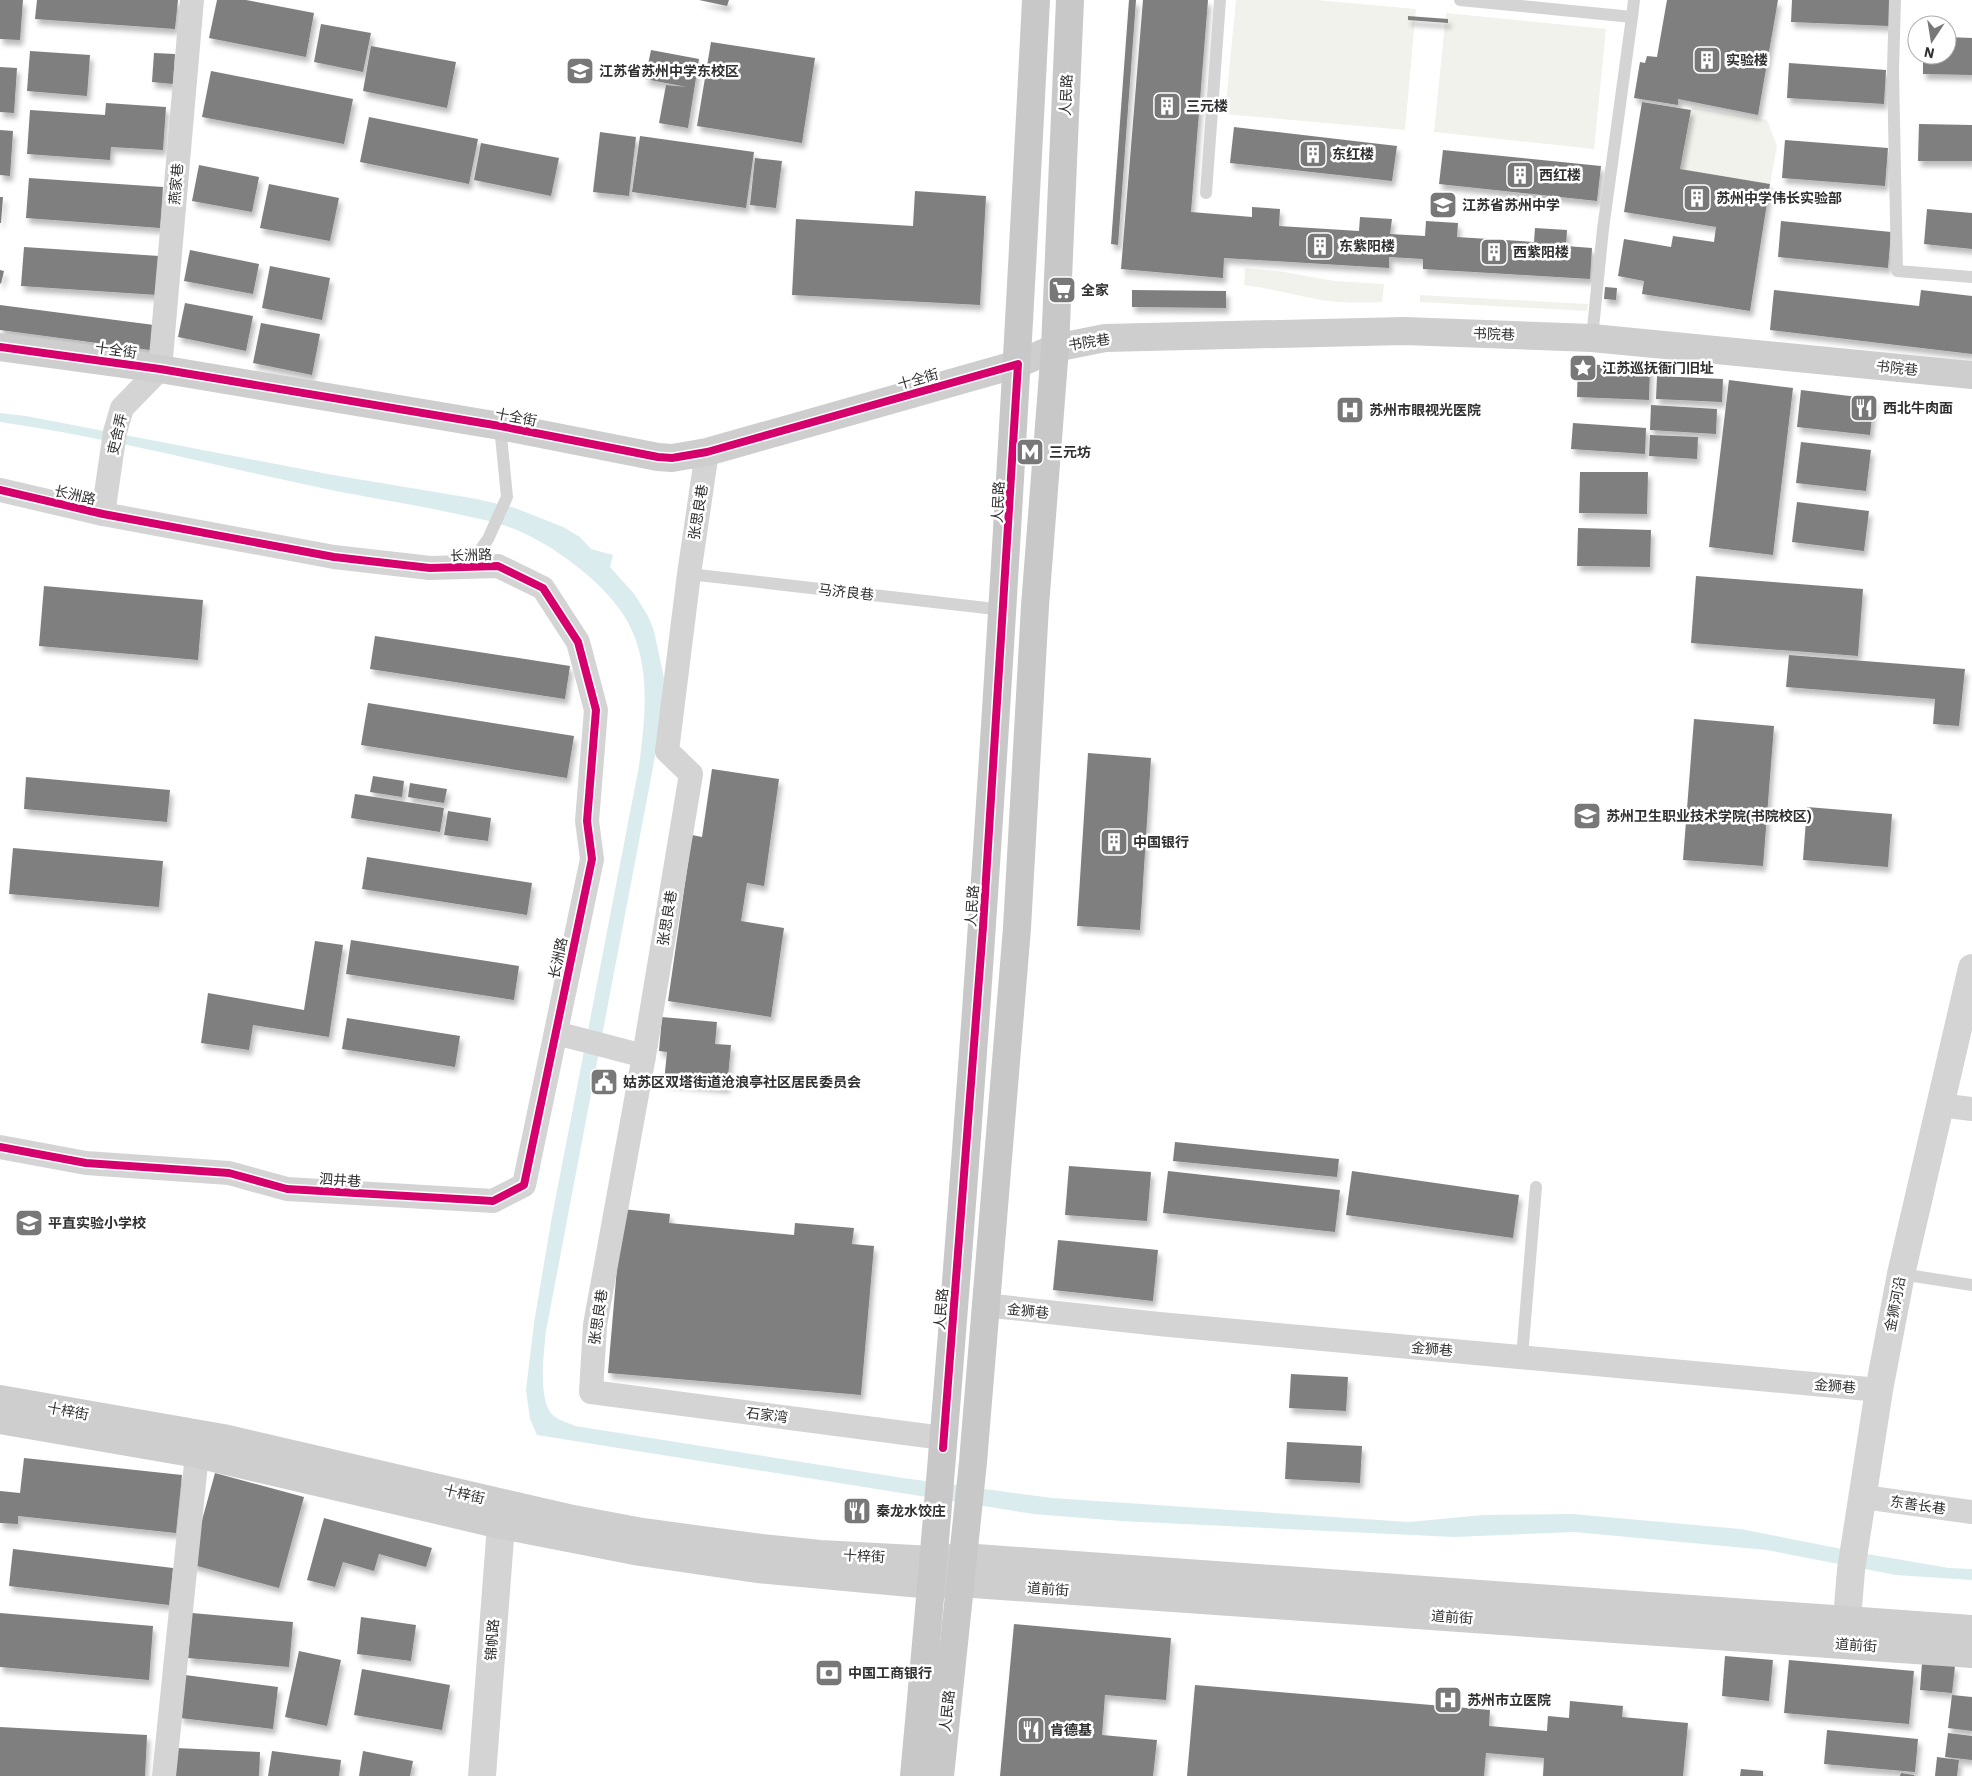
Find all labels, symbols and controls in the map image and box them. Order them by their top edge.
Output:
north arrow [1907,15,1957,65]
text: N [1922,43,1936,63]
building icon: 实验楼 [1692,45,1722,75]
place label: 实验楼 [1726,51,1768,69]
school or university icon: 江苏省苏州中学东校区 [565,56,595,86]
place label: 江苏省苏州中学东校区 [599,62,739,80]
street label: 人民路 [1056,74,1076,116]
building icon: 三元楼 [1152,91,1182,121]
place label: 三元楼 [1186,97,1228,115]
building icon: 东红楼 [1298,139,1328,169]
place label: 东红楼 [1332,145,1374,163]
building icon: 西红楼 [1505,160,1535,190]
street label: 燕家巷 [165,162,187,206]
place label: 西红楼 [1539,166,1581,184]
building icon: 苏州中学伟长实验部 [1682,183,1712,213]
place label: 苏州中学伟长实验部 [1716,189,1842,207]
school or university icon: 江苏省苏州中学 [1428,190,1458,220]
place label: 江苏省苏州中学 [1462,196,1560,214]
building icon: 东紫阳楼 [1305,231,1335,261]
place label: 东紫阳楼 [1339,237,1395,255]
building icon: 西紫阳楼 [1479,237,1509,267]
place label: 西紫阳楼 [1513,243,1569,261]
supermarket icon: 全家 [1047,275,1077,305]
place label: 全家 [1081,281,1109,299]
street label: 书院巷 [1473,324,1515,344]
street label: 书院巷 [1067,330,1111,354]
street label: 十全街 [94,338,138,362]
place icon: 江苏巡抚衙门旧址 [1568,353,1598,383]
street label: 书院巷 [1875,357,1919,379]
place label: 江苏巡抚衙门旧址 [1602,359,1714,377]
street label: 十全街 [895,365,941,393]
restaurant icon: 西北牛肉面 [1849,393,1879,423]
hospital icon: 苏州市眼视光医院 [1335,395,1365,425]
place label: 西北牛肉面 [1883,399,1953,417]
place label: 苏州市眼视光医院 [1369,401,1481,419]
street label: 十全街 [494,404,538,430]
street label: 吏舍弄 [104,412,130,456]
metro station icon: 三元坊 [1015,437,1045,467]
place label: 三元坊 [1049,443,1091,461]
street label: 人民路 [988,481,1008,523]
street label: 长洲路 [53,482,97,508]
street label: 张思良巷 [685,483,711,541]
street label: 长洲路 [450,545,492,565]
street label: 马济良巷 [817,580,875,604]
school or university icon: 苏州卫生职业技术学院(书院校区) [1572,801,1602,831]
place label: 苏州卫生职业技术学院(书院校区) [1606,807,1812,825]
building icon: 中国银行 [1099,827,1129,857]
place label: 中国银行 [1133,833,1189,851]
street label: 人民路 [962,884,982,928]
street label: 张思良巷 [654,889,680,947]
street label: 长洲路 [545,936,571,980]
public building icon: 姑苏区双塔街道沧浪亭社区居民委员会 [589,1067,619,1097]
place label: 姑苏区双塔街道沧浪亭社区居民委员会 [623,1073,861,1091]
street label: 泗井巷 [318,1170,362,1190]
school or university icon: 平直实验小学校 [14,1208,44,1238]
place label: 平直实验小学校 [48,1214,146,1232]
street label: 金狮河沿 [1881,1275,1909,1333]
street label: 人民路 [930,1287,952,1331]
street label: 张思良巷 [585,1288,611,1346]
street label: 金狮巷 [1006,1300,1050,1322]
street label: 金狮巷 [1410,1338,1454,1360]
street label: 金狮巷 [1813,1375,1857,1397]
street label: 十梓街 [46,1398,90,1424]
street label: 石家湾 [745,1404,789,1426]
street label: 十梓街 [442,1481,486,1507]
street label: 东善长巷 [1889,1492,1947,1518]
restaurant icon: 秦龙水饺庄 [842,1496,872,1526]
place label: 秦龙水饺庄 [876,1502,946,1520]
street label: 十梓街 [843,1546,885,1566]
street label: 道前街 [1026,1579,1070,1599]
street label: 道前街 [1430,1607,1474,1627]
street label: 锦帆路 [482,1618,502,1662]
street label: 道前街 [1834,1635,1878,1655]
bank icon: 中国工商银行 [814,1658,844,1688]
place label: 中国工商银行 [848,1664,932,1682]
hospital icon: 苏州市立医院 [1433,1685,1463,1715]
street label: 人民路 [936,1689,958,1733]
place label: 苏州市立医院 [1467,1691,1551,1709]
restaurant icon: 肯德基 [1016,1715,1046,1745]
place label: 肯德基 [1050,1721,1092,1739]

